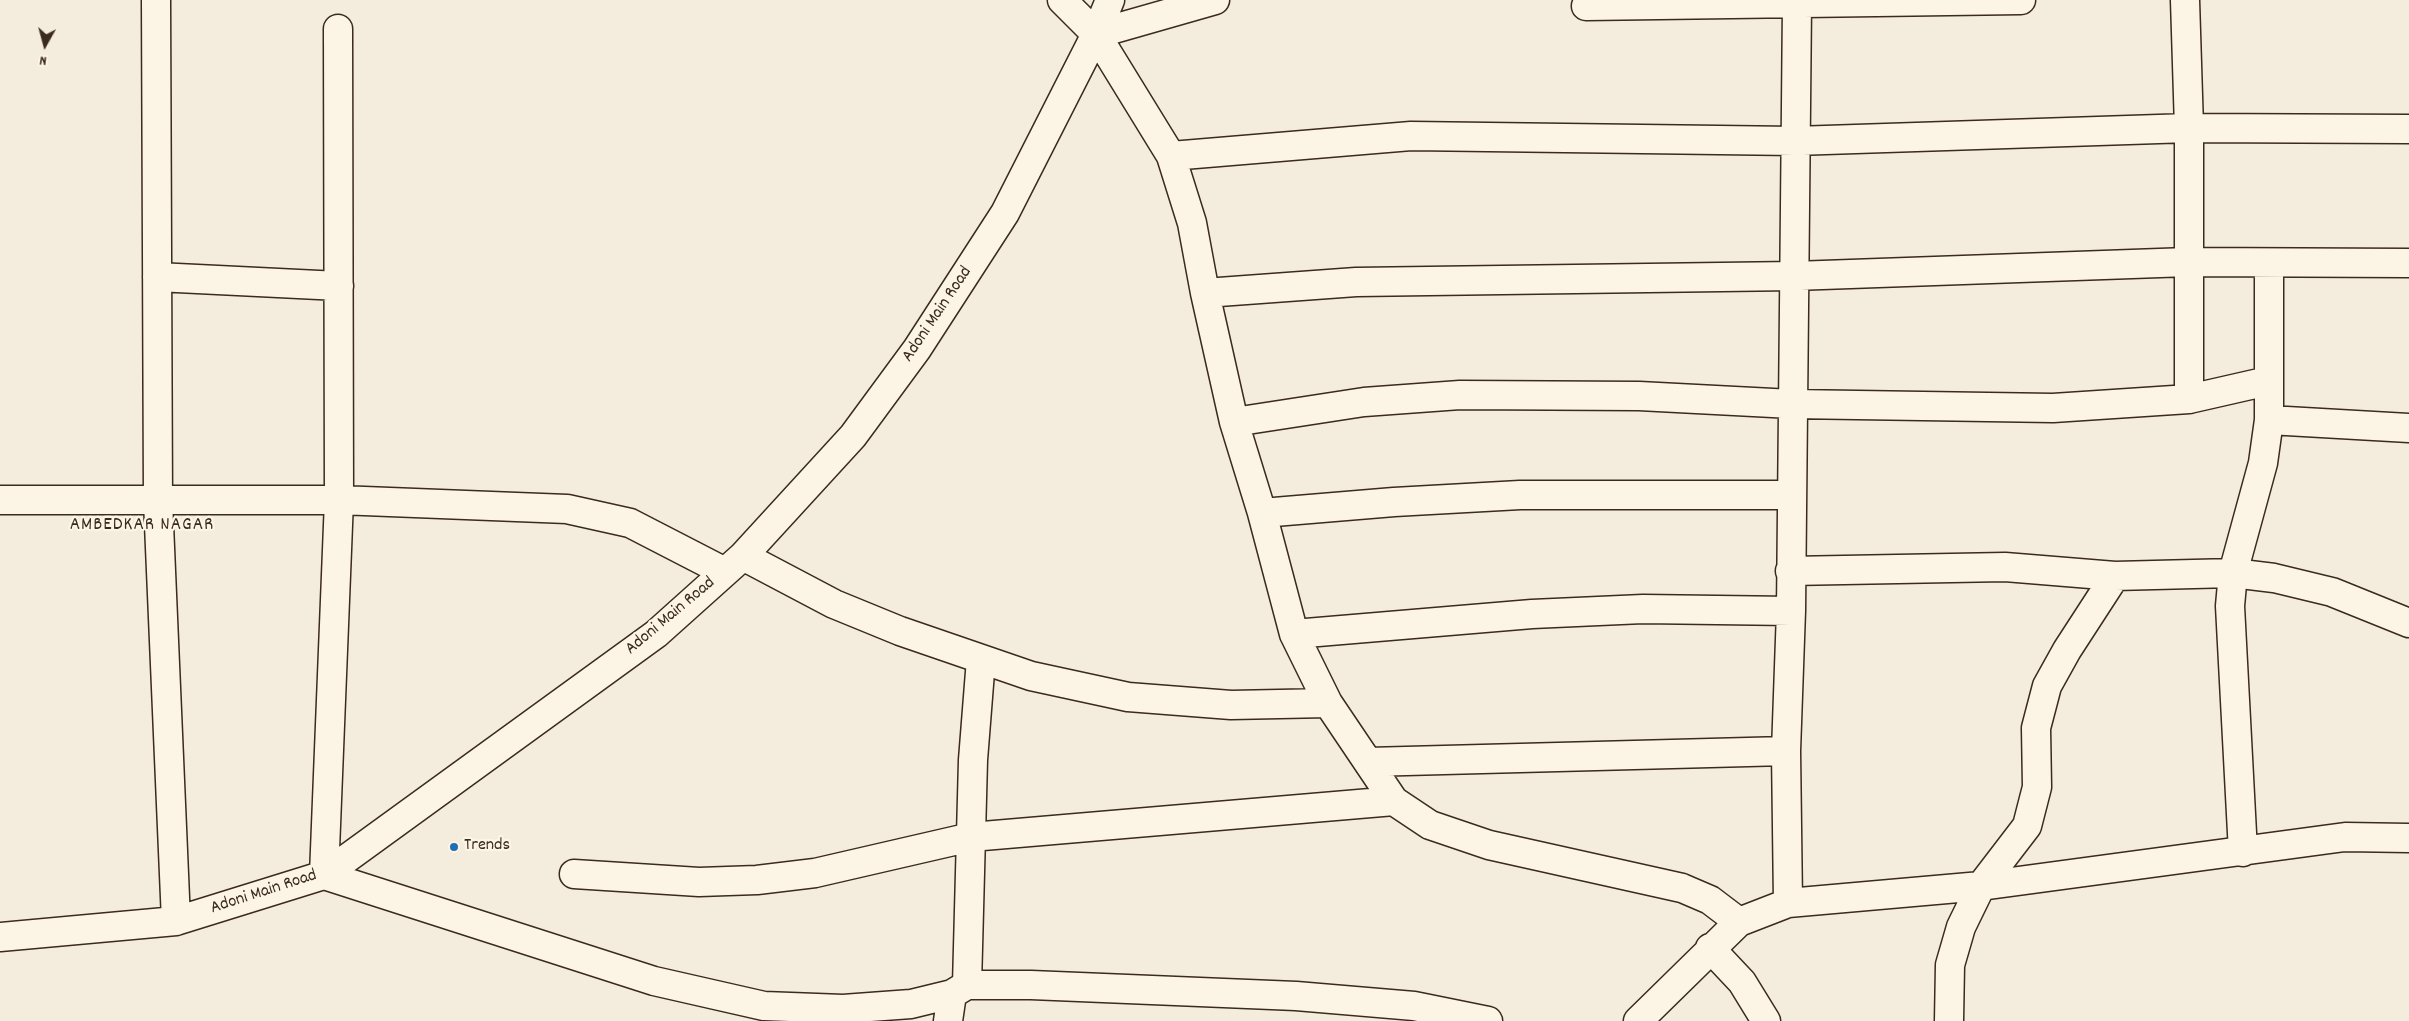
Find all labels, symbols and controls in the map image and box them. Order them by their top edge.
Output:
north arrow [20,20,70,70]
text: N [39,50,48,70]
street label: Adoni Main Road [898,263,978,367]
district label: AMBEDKAR NAGAR [68,515,216,537]
street label: Adoni Main Road [622,573,720,661]
place label: Trends [464,836,510,858]
marker: Trends [448,841,460,853]
street label: Adoni Main Road [208,866,320,920]

